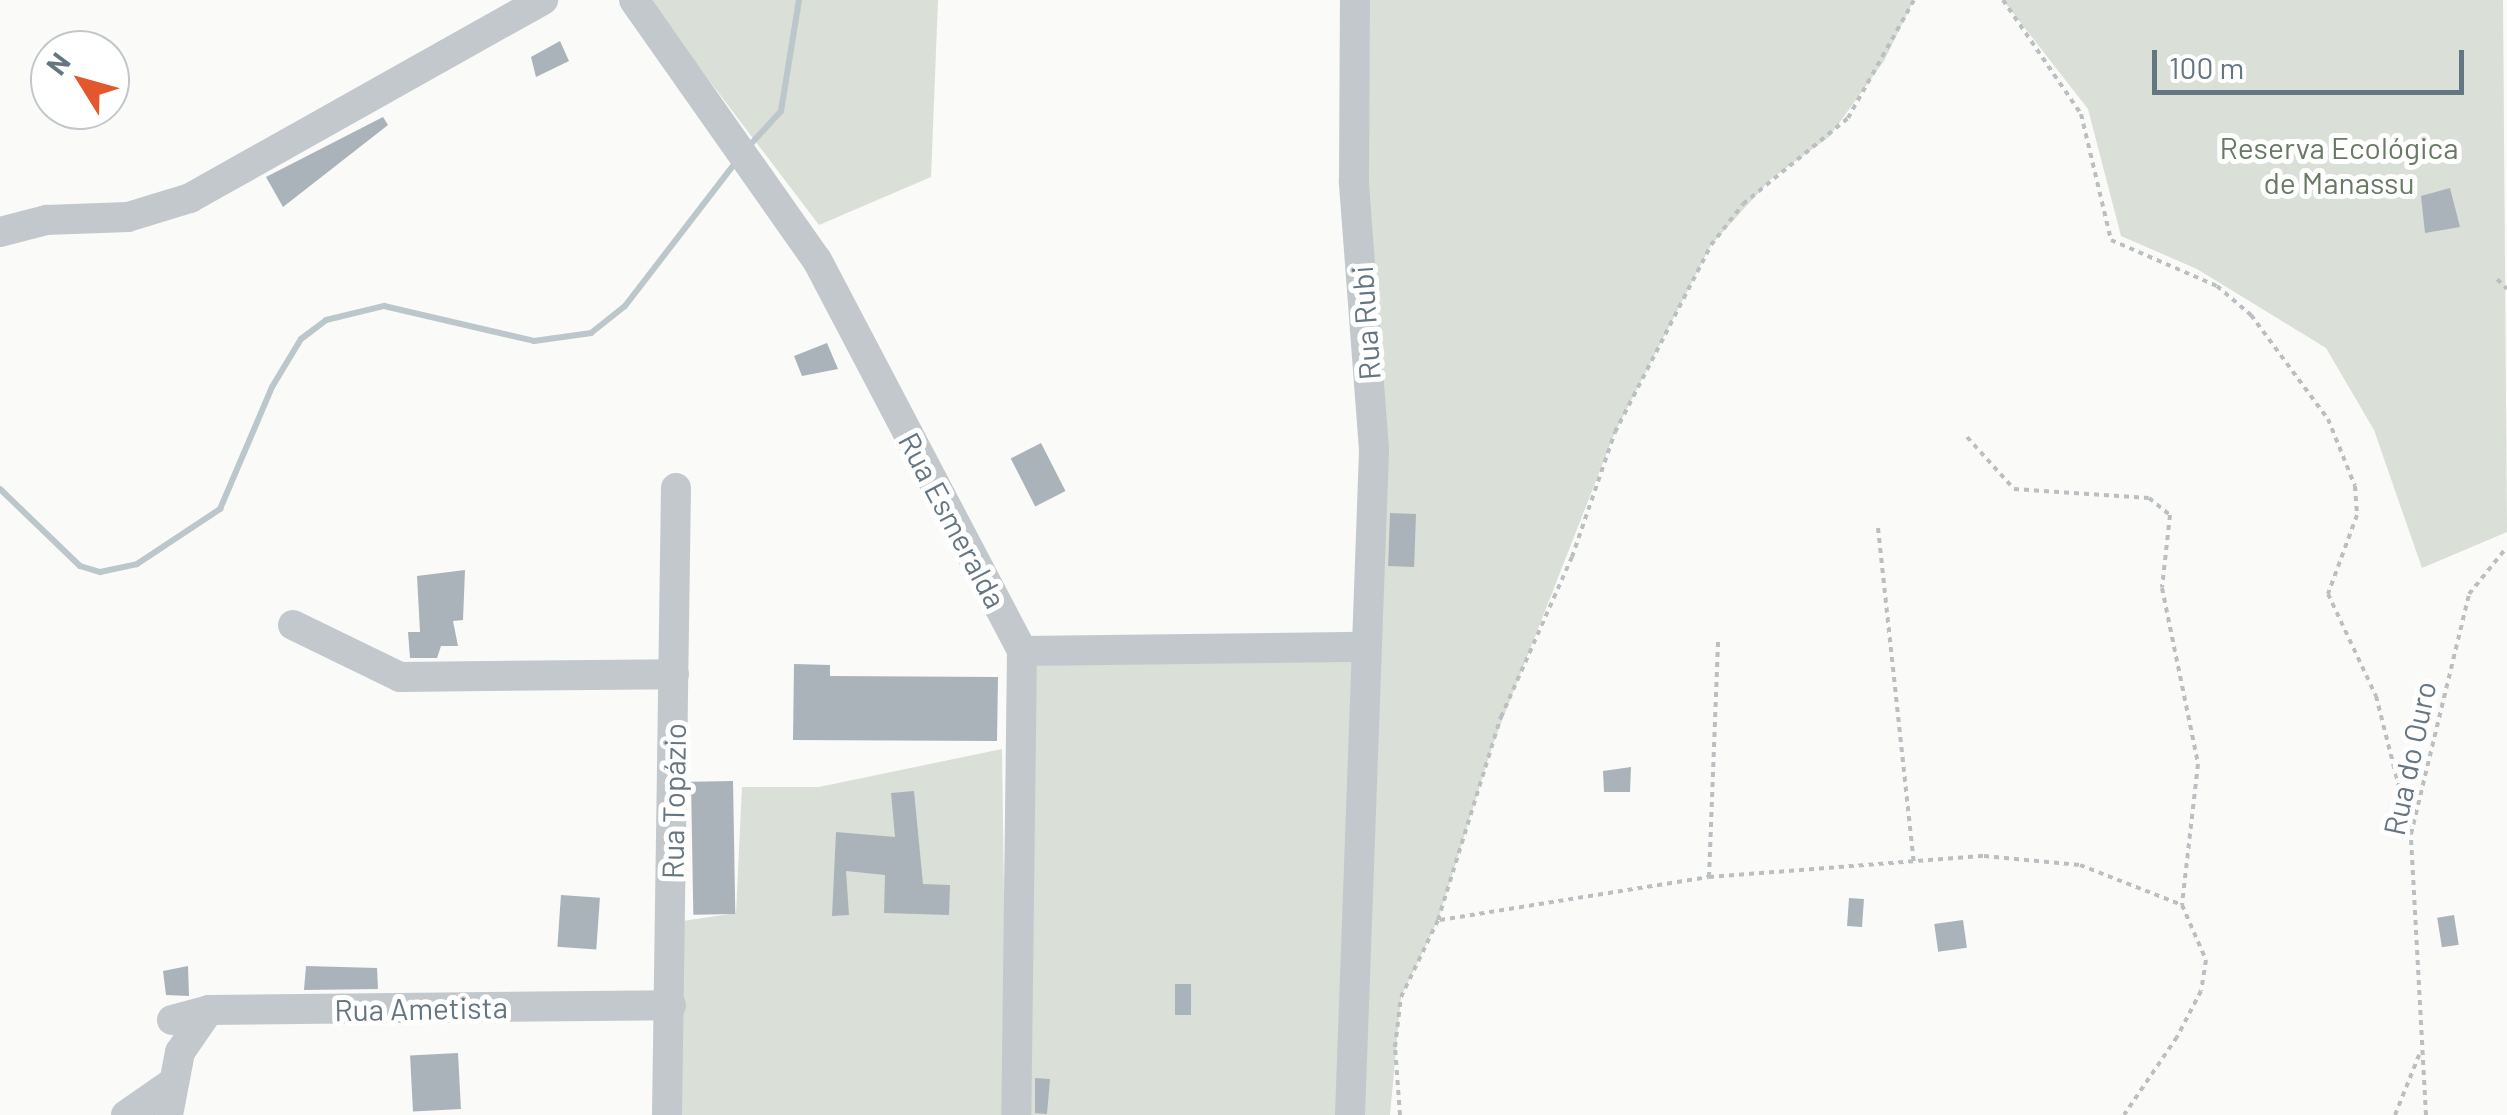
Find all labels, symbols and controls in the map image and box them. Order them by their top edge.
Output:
north arrow [30,30,130,130]
scale bar [2157,30,2470,92]
text: N [38,45,77,81]
text: 100 m [2169,49,2244,85]
park label: Reserva Ecológica de Manassu [2219,129,2459,200]
street label: Rua Rubi [1343,265,1387,381]
street label: Rua Esmeralda [892,426,1014,614]
street label: Rua do Ouro [2375,678,2443,838]
street label: Rua Topázio [654,723,692,879]
street label: Rua Ametista [334,988,508,1028]

